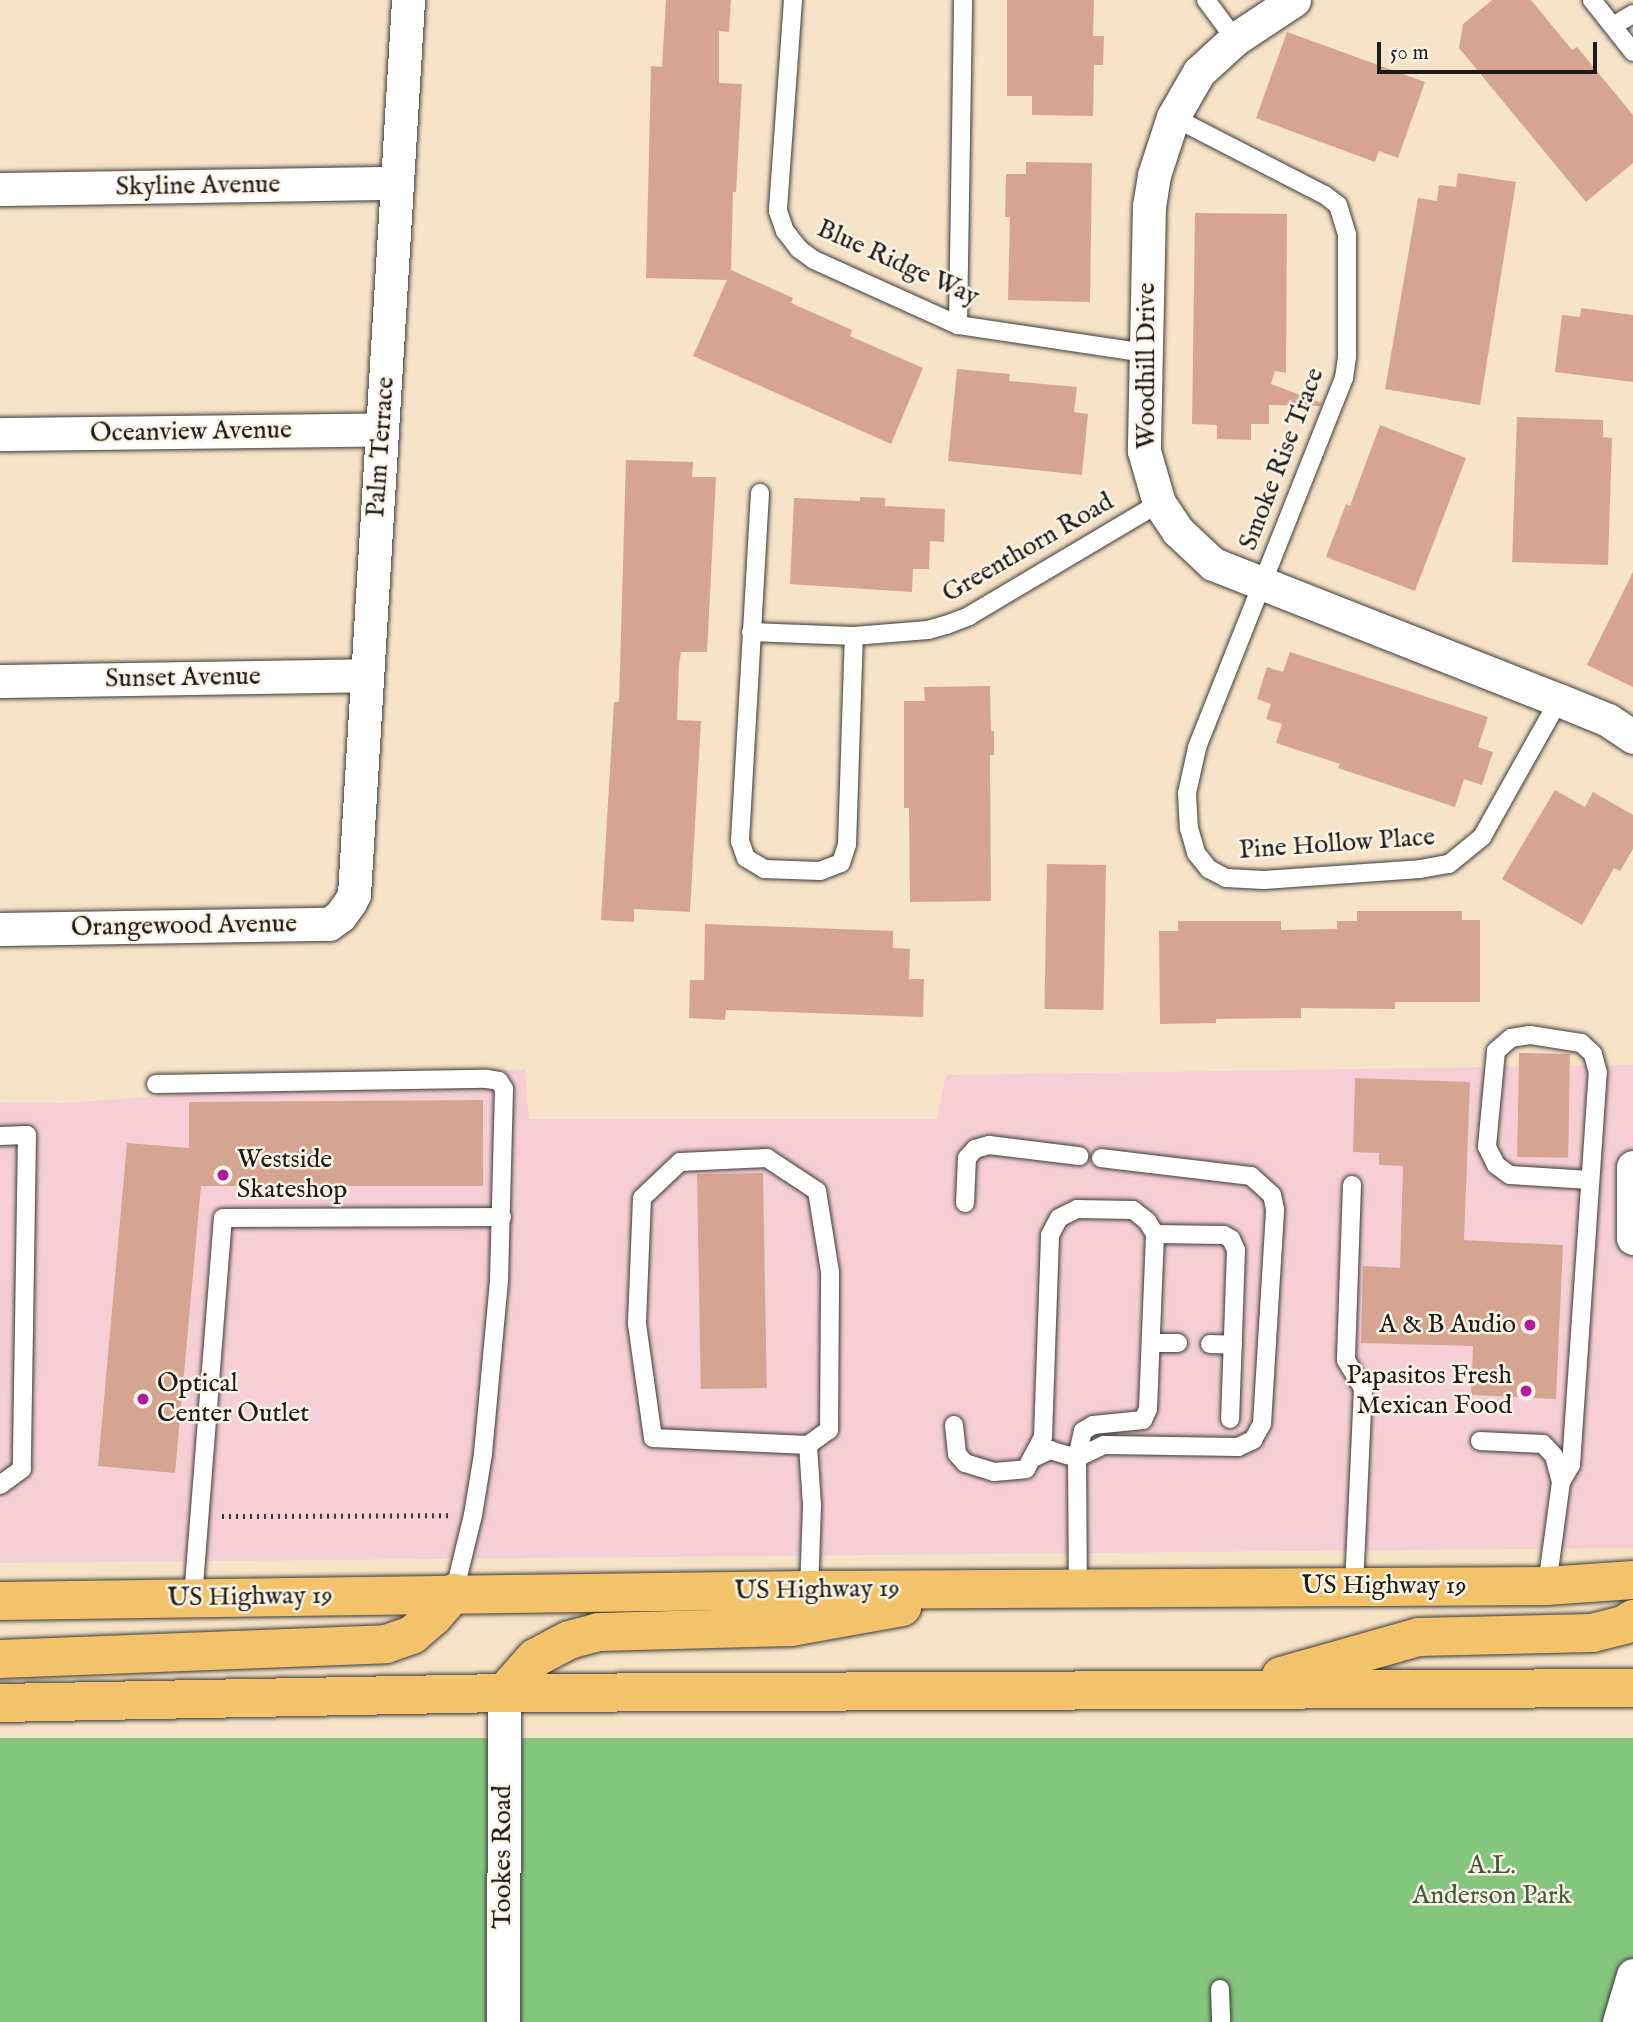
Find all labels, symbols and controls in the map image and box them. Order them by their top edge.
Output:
scale bar [1381,28,1602,72]
text: 50 m [1390,40,1429,67]
street label: Skyline Avenue [115,169,281,203]
street label: Blue Ridge Way [812,213,984,313]
street label: Woodhill Drive [1131,283,1163,449]
street label: Smoke Rise Trace [1233,363,1331,555]
street label: Palm Terrace [361,376,401,518]
street label: Oceanview Avenue [90,415,292,449]
street label: Greenthorn Road [937,486,1119,610]
street label: Sunset Avenue [105,661,261,695]
street label: Pine Hollow Place [1238,822,1436,866]
street label: Orangewood Avenue [71,908,297,944]
place label: Westside Skateshop [237,1144,347,1206]
marker: Westside Skateshop [215,1167,231,1183]
place label: A & B Audio [1379,1309,1516,1341]
marker: A & B Audio [1522,1317,1538,1333]
place label: Papasitos Fresh Mexican Food [1346,1360,1512,1422]
place label: Optical Center Outlet [157,1368,309,1430]
marker: Papasitos Fresh Mexican Food [1518,1383,1534,1399]
marker: Optical Center Outlet [135,1391,151,1407]
street label: US Highway 19 [1301,1570,1467,1602]
street label: US Highway 19 [734,1573,900,1607]
street label: US Highway 19 [167,1580,333,1614]
street label: Tookes Road [487,1785,519,1929]
park label: A.L. Anderson Park [1413,1850,1571,1912]

